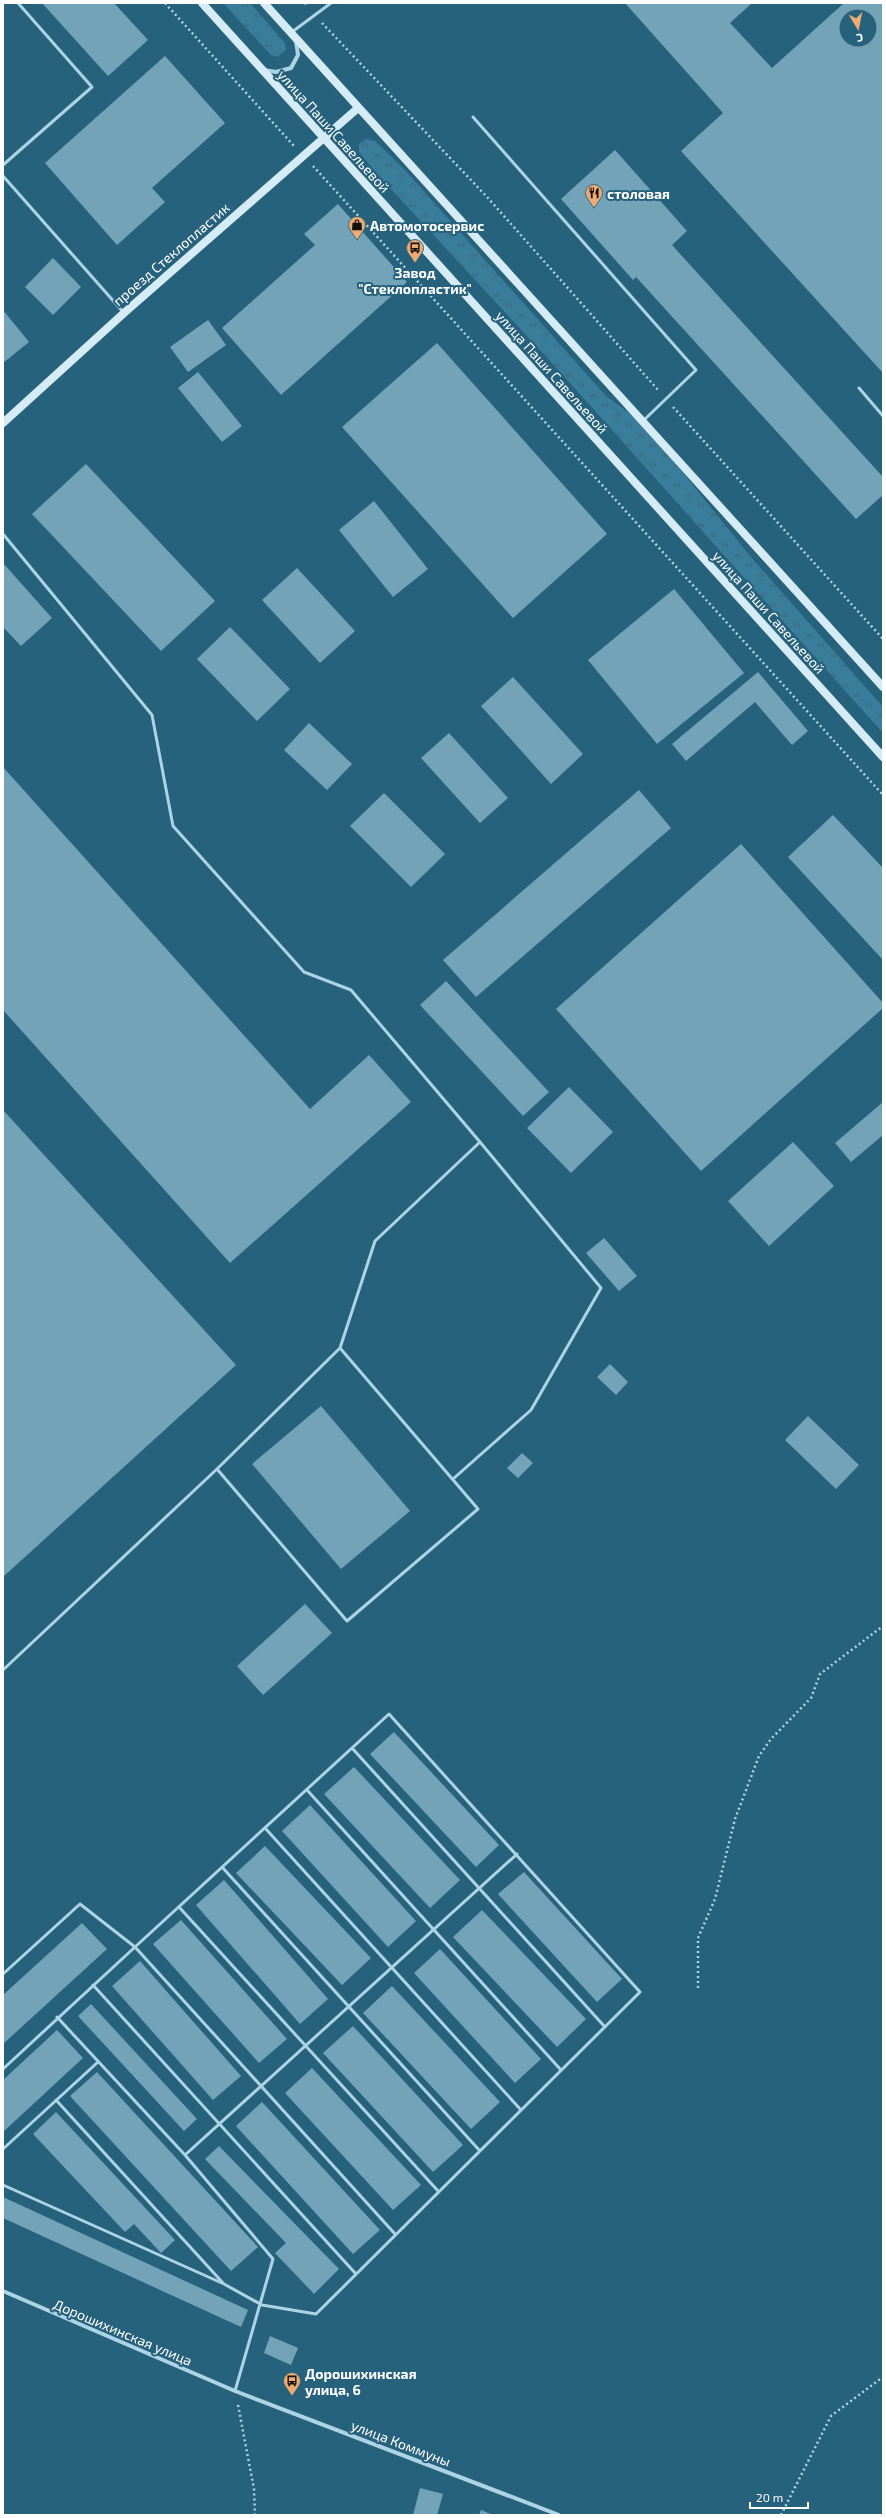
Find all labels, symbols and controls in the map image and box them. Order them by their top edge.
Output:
north arrow [838,8,878,48]
text: С [855,31,864,45]
street label: улица Паши Савельевой [274,66,394,196]
restaurant icon: столовая [584,183,604,208]
place label: столовая [607,185,670,202]
street label: проезд Стеклопластик [109,198,233,309]
shop icon: Автомотосервис [347,215,367,240]
place label: Автомотосервис [370,217,484,234]
bus stop icon: Завод "Стеклопластик" [405,238,425,263]
place label: Завод "Стеклопластик" [358,264,472,297]
street label: улица Паши Савельевой [492,307,612,437]
street label: улица Паши Савельевой [709,547,829,677]
street label: Дорошихинская улица [51,2295,195,2369]
place label: Дорошихинская улица, 6 [305,2365,417,2398]
bus stop icon: Дорошихинская улица, 6 [282,2371,302,2396]
street label: улица Коммуны [349,2416,453,2470]
scale bar [750,2484,808,2510]
text: 20 m [756,2490,783,2504]

